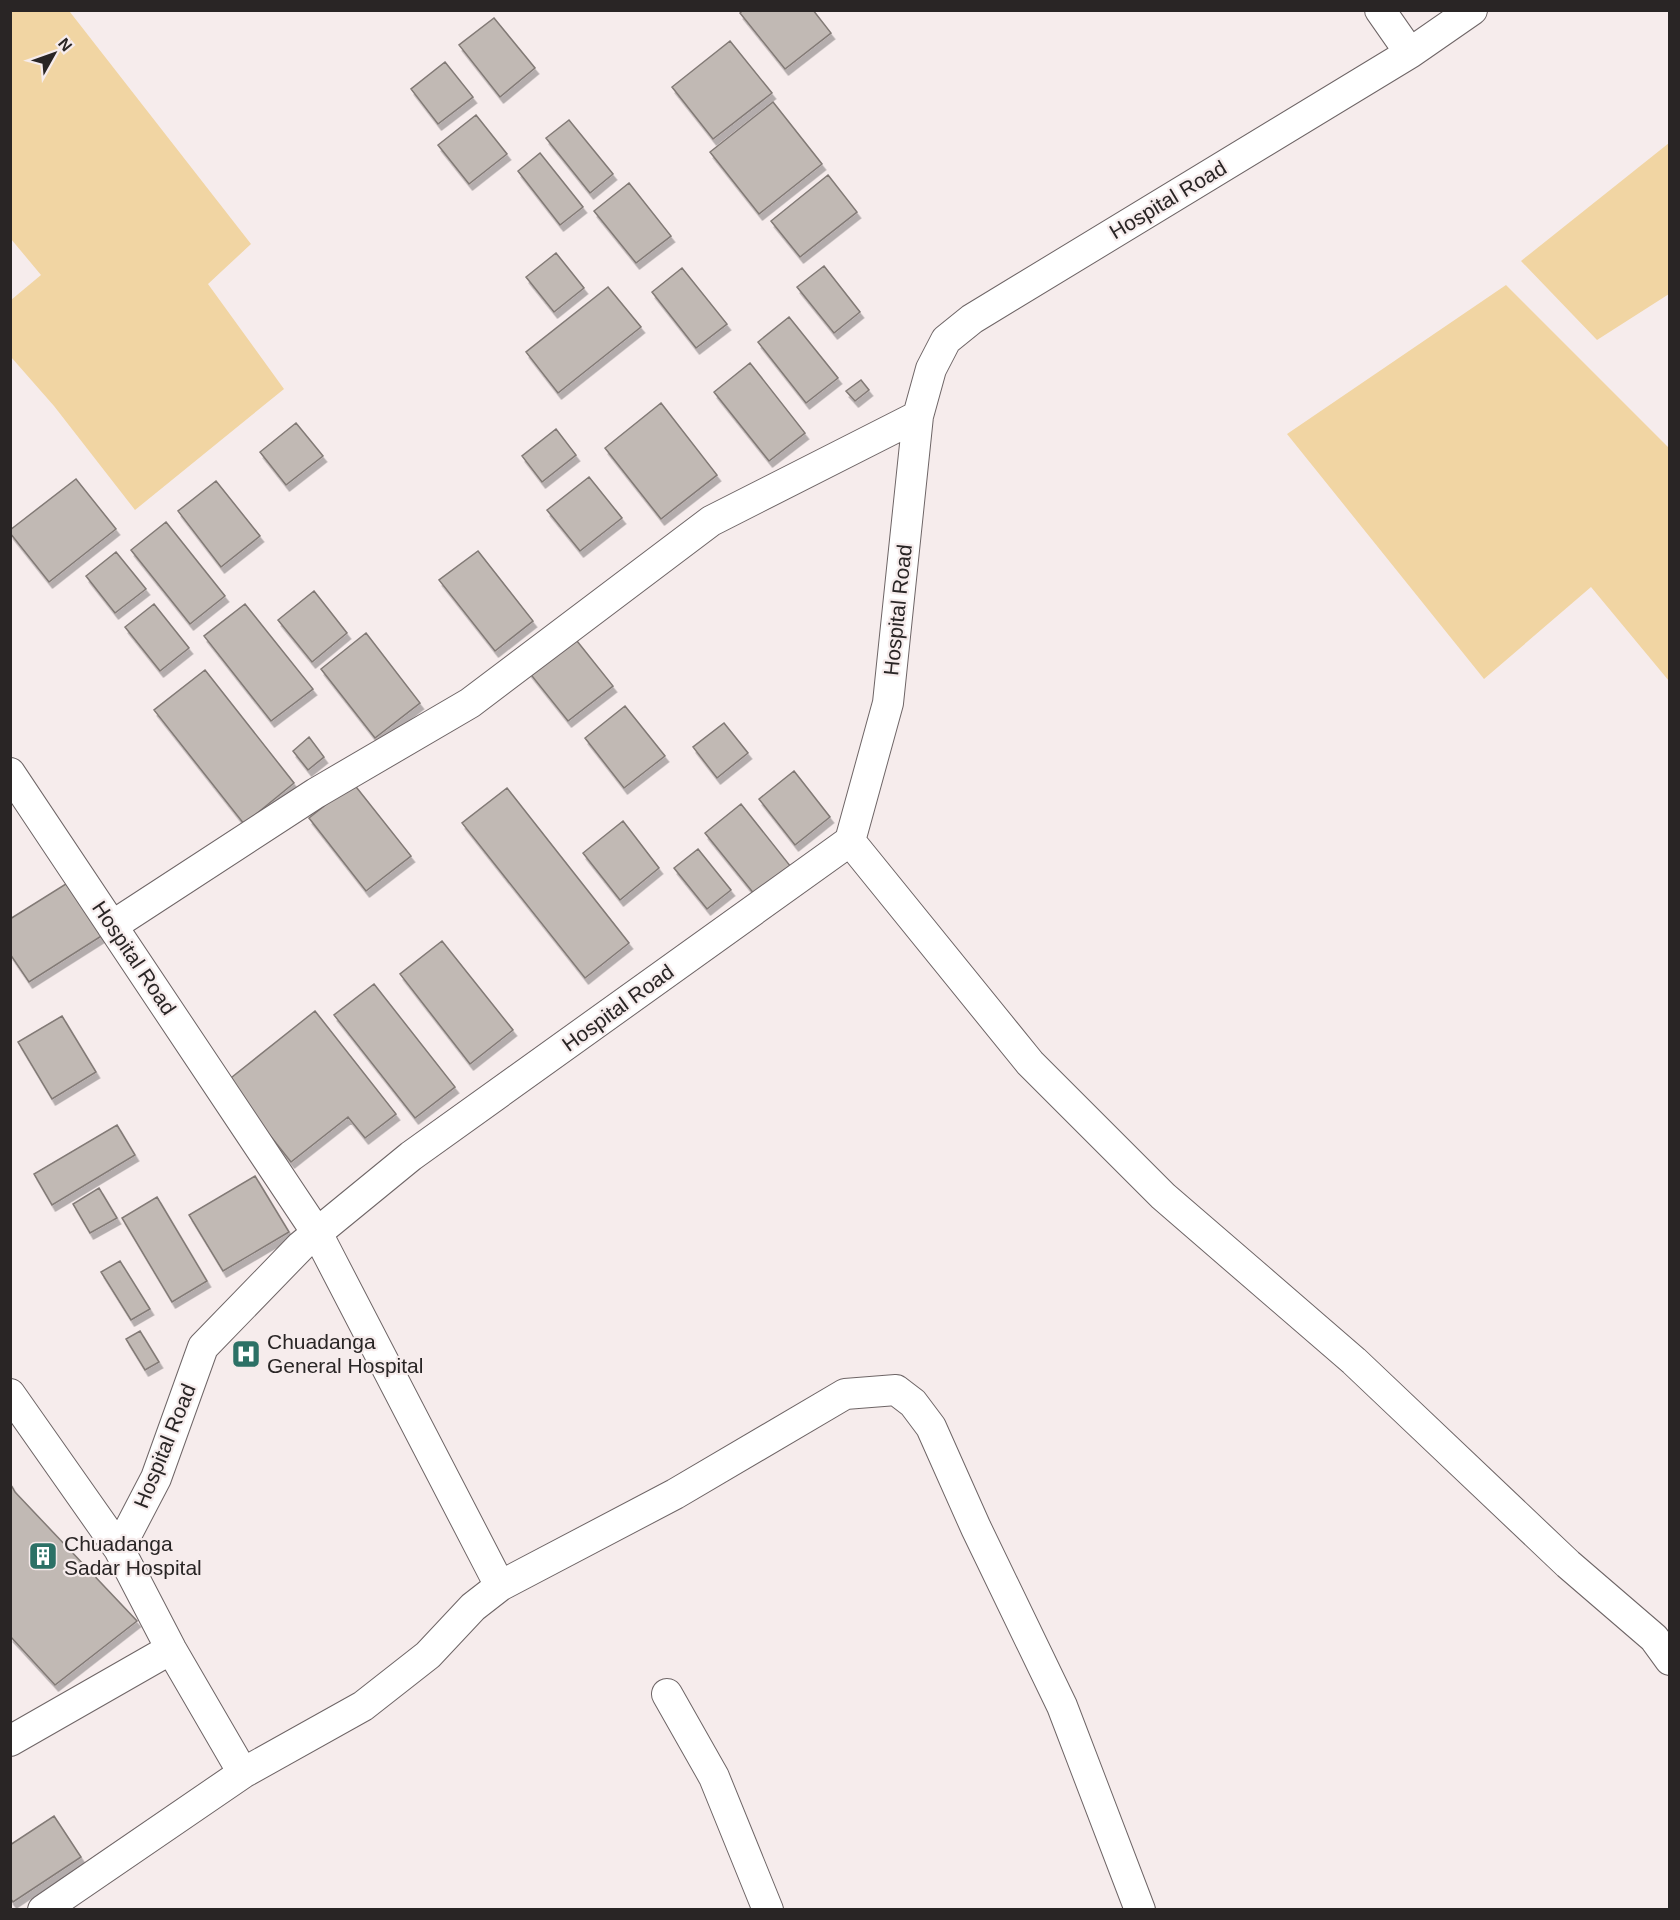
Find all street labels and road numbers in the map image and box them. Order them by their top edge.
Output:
street label: Hospital Road [1105,156,1230,243]
street label: Hospital Road [879,543,916,677]
street label: Hospital Road [88,897,181,1019]
street label: Hospital Road [558,960,678,1056]
street label: Hospital Road [129,1380,200,1511]

